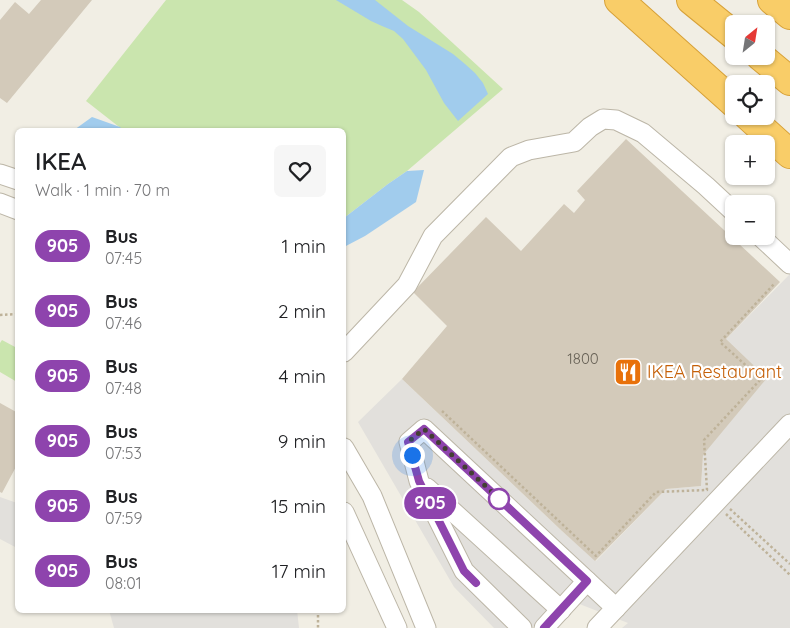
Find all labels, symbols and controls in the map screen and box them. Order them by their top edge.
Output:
north arrow [725,15,775,65]
map controls [725,15,775,245]
button: locate [725,75,775,125]
button: + [725,135,775,185]
button: heart [274,145,326,197]
text: IKEA [35,146,86,176]
text: Walk · 1 min · 70 m [35,180,170,200]
button: − [725,195,775,245]
text: Bus [105,224,138,248]
text: 905 [47,234,78,257]
text: 1 min [281,234,326,258]
text: 07:45 [105,248,142,268]
text: Bus [105,289,138,313]
text: 905 [47,299,78,322]
text: 2 min [278,299,326,323]
text: 07:46 [105,313,142,333]
house number: 1800 [567,349,599,368]
text: Bus [105,354,138,378]
restaurant icon: IKEA Restaurant [613,357,643,387]
place label: IKEA Restaurant [647,360,782,383]
text: 905 [47,364,78,387]
text: 4 min [278,364,326,388]
text: 07:48 [105,378,142,398]
text: Bus [105,419,138,443]
text: 905 [47,429,78,452]
text: 9 min [278,429,326,453]
text: 07:53 [105,443,142,463]
your location [400,443,425,468]
text: Bus [105,484,138,508]
line badge: 905 [401,487,459,519]
unlabelled marker [488,488,510,510]
text: 905 [414,491,446,514]
text: 905 [47,494,78,517]
text: 15 min [271,494,326,518]
text: 07:59 [105,508,143,528]
text: Bus [105,549,138,573]
text: 905 [47,559,78,582]
text: 17 min [272,559,326,583]
text: 08:01 [105,573,142,593]

